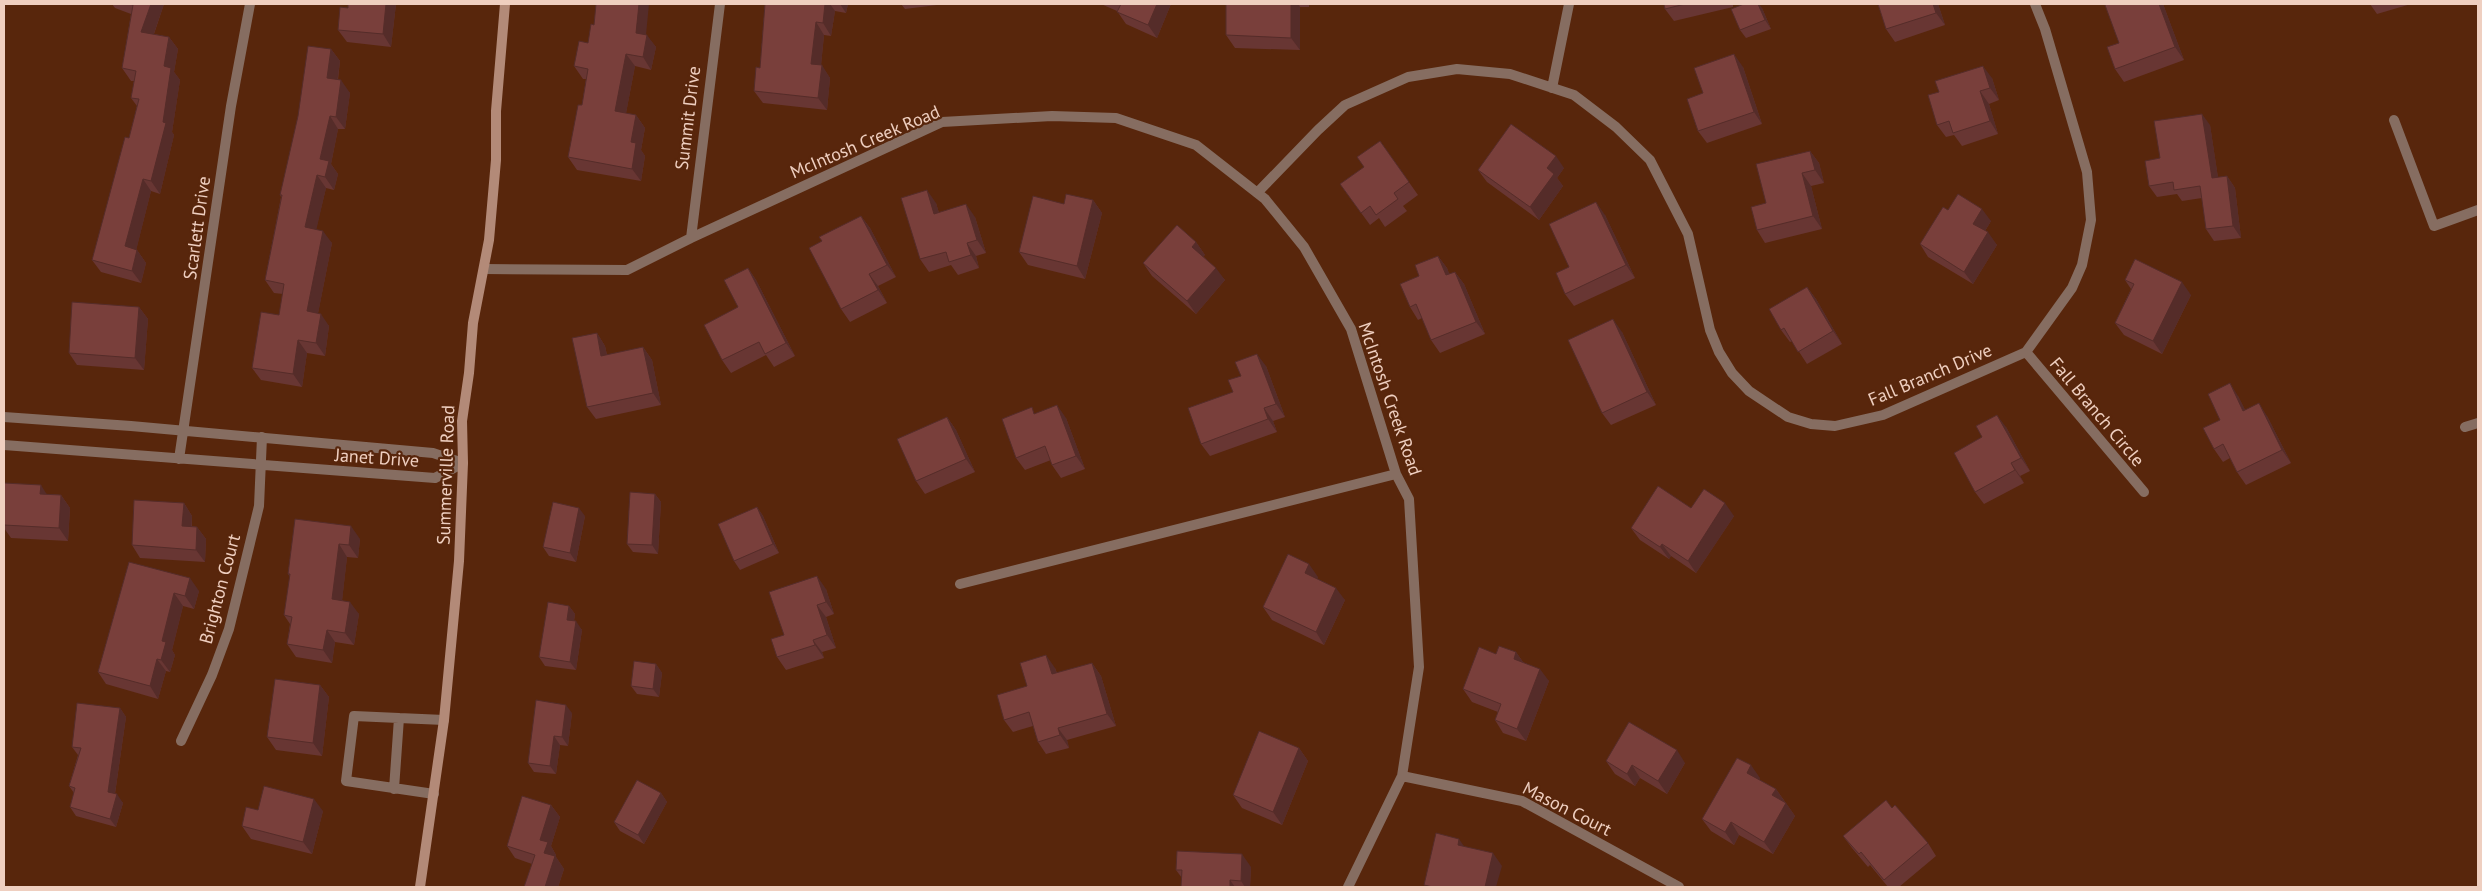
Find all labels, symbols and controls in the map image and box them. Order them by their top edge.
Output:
street label: Summit Drive [670,65,705,171]
street label: McIntosh Creek Road [786,100,943,183]
street label: Scarlett Drive [178,175,215,281]
street label: McIntosh Creek Road [1353,319,1427,478]
street label: Fall Branch Drive [1865,338,1995,411]
street label: Fall Branch Circle [2045,352,2150,471]
street label: Summerville Road [432,405,459,545]
street label: Janet Drive [333,443,420,472]
street label: Brighton Court [194,531,245,646]
street label: Mason Court [1519,776,1616,841]

